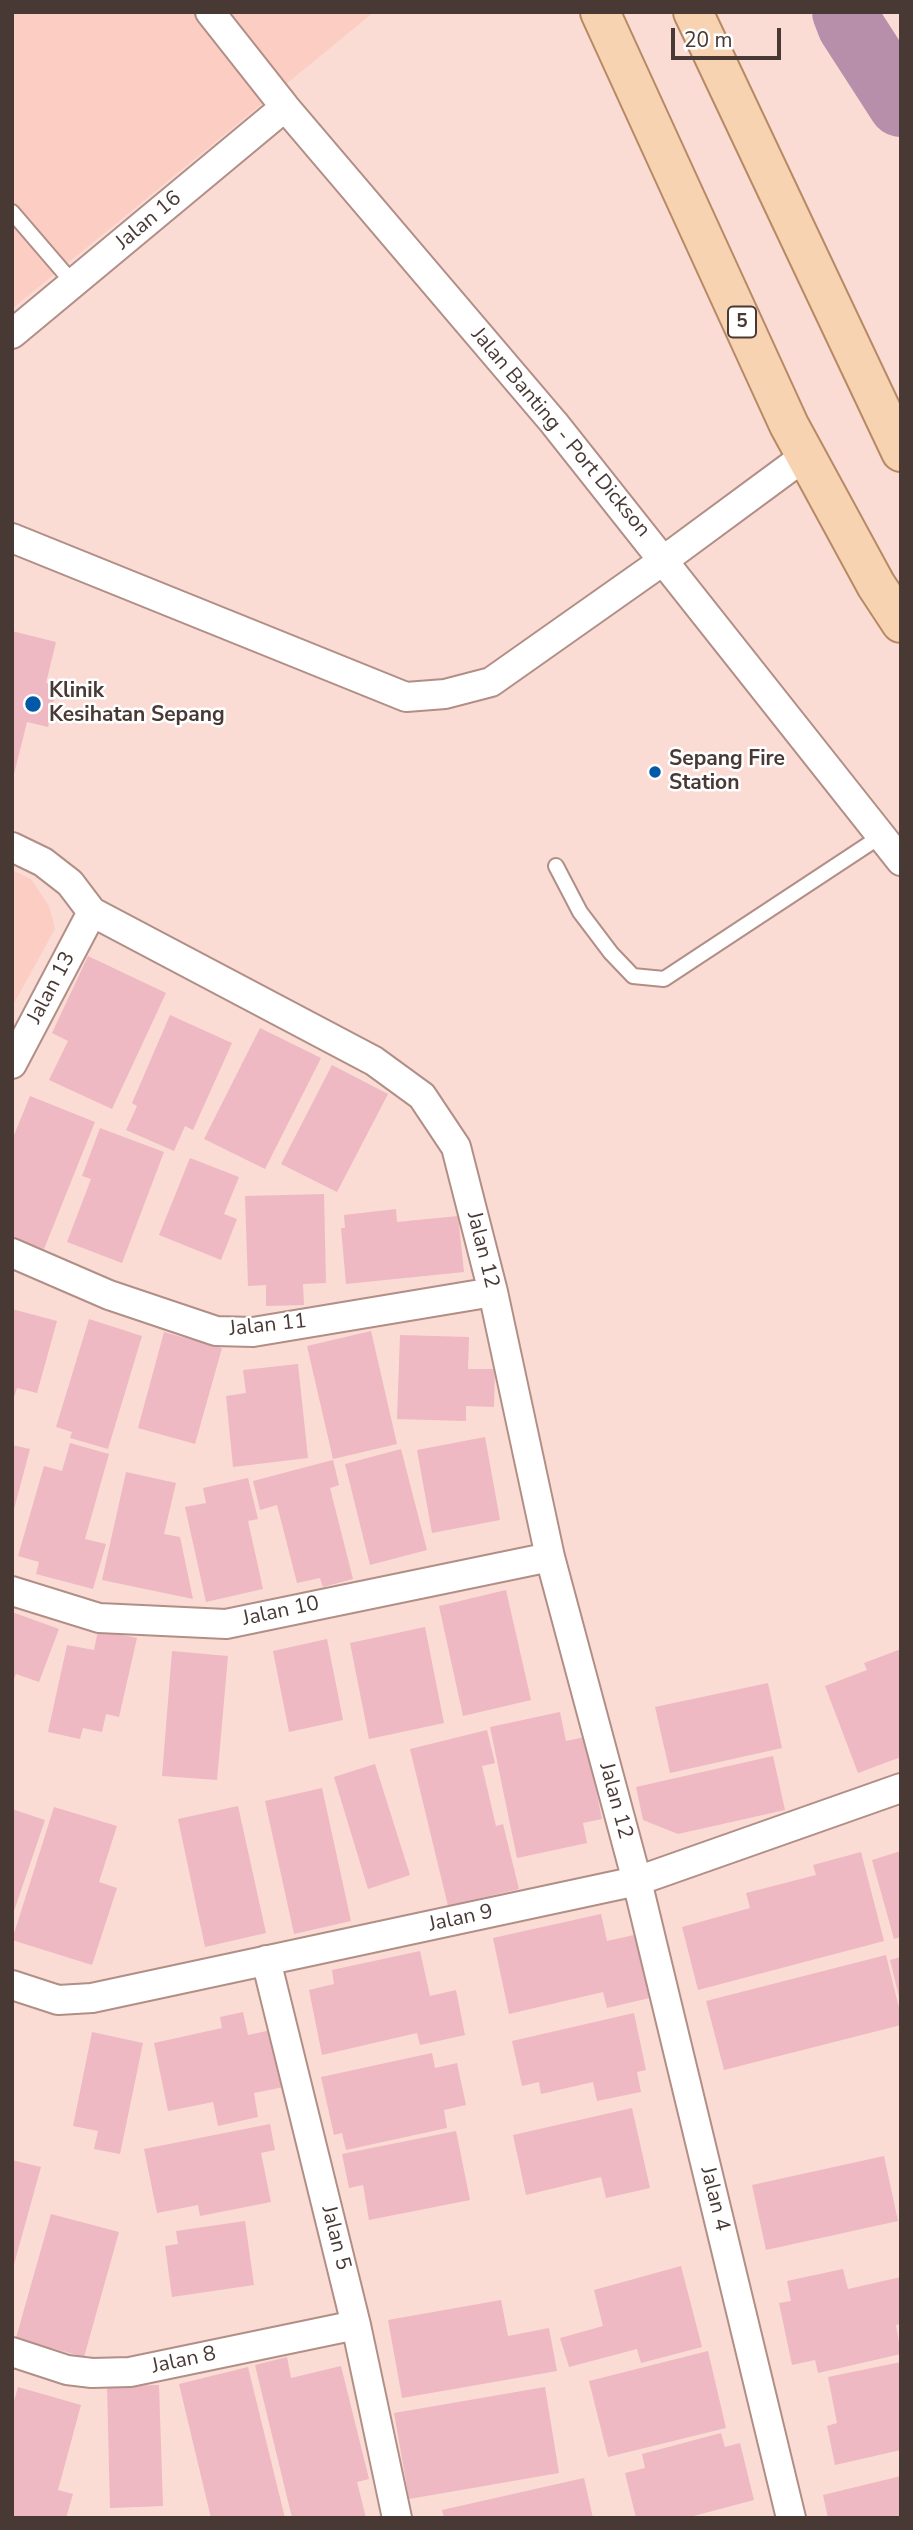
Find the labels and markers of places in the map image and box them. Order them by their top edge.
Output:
place label: Klinik Kesihatan Sepang [49,679,225,729]
marker: Klinik Kesihatan Sepang [23,694,43,714]
place label: Sepang Fire Station [669,747,785,797]
marker: Sepang Fire Station [647,764,663,780]

